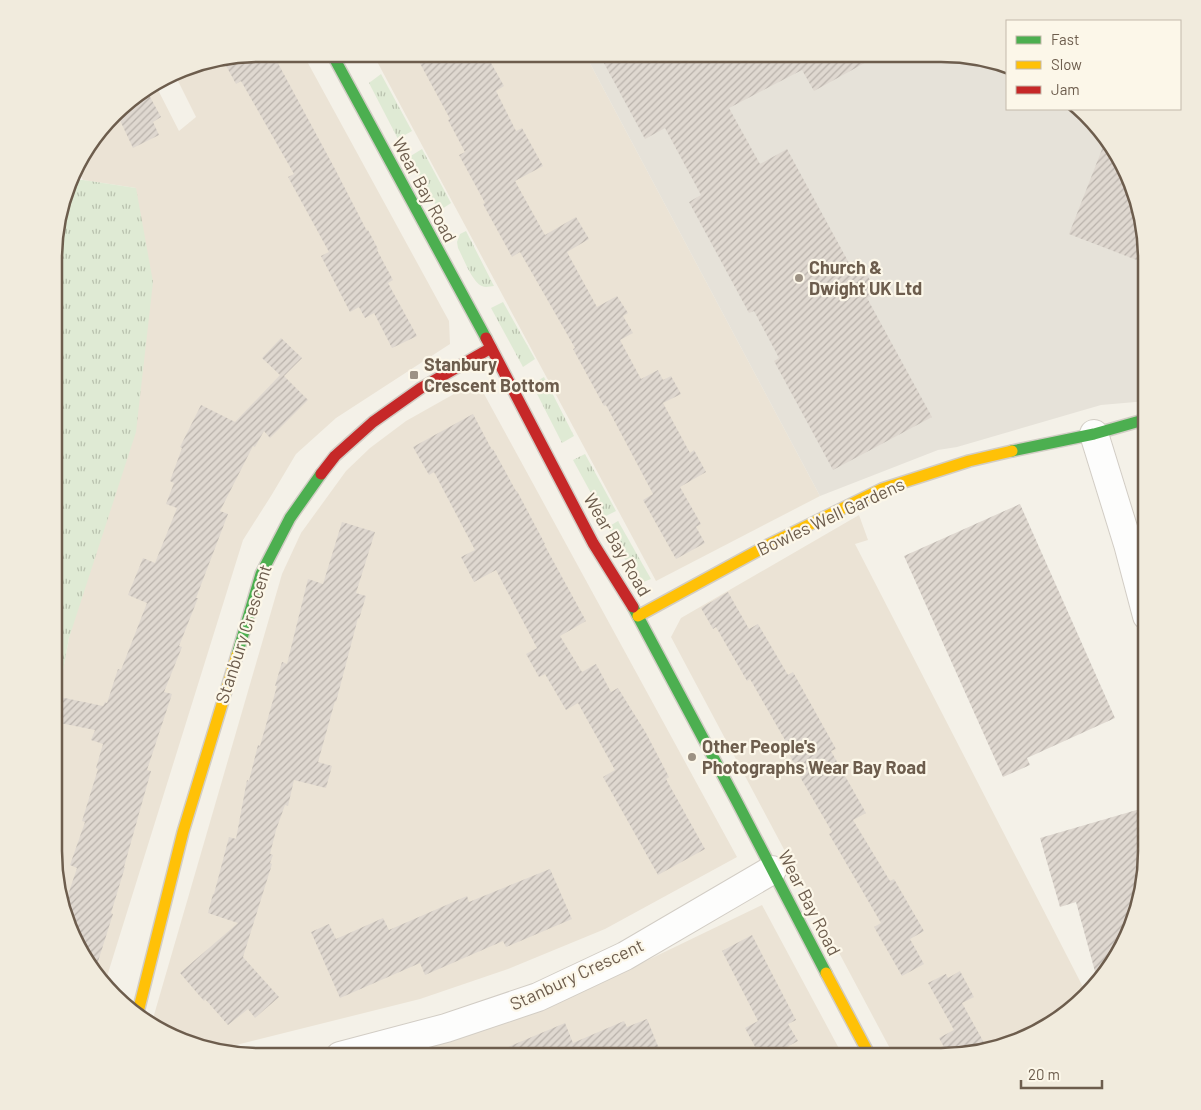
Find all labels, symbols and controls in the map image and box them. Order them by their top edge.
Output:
legend [1006,20,1181,110]
text: Fast [1051,30,1079,48]
text: Slow [1051,55,1082,73]
text: Jam [1051,80,1080,98]
street label: Wear Bay Road [388,133,462,246]
place label: Church & Dwight UK Ltd [809,256,922,299]
marker: Church & Dwight UK Ltd [793,272,805,284]
place label: Stanbury Crescent Bottom [424,353,560,396]
marker: Stanbury Crescent Bottom [408,369,420,381]
street label: Bowles Well Gardens [753,472,908,560]
street label: Wear Bay Road [579,489,656,600]
street label: Stanbury Crescent [210,561,276,706]
place label: Other People's Photographs Wear Bay Road [702,735,926,778]
marker: Other People's Photographs Wear Bay Road [686,751,698,763]
street label: Wear Bay Road [774,846,846,959]
street label: Stanbury Crescent [506,933,647,1015]
scale bar [1021,1058,1102,1090]
text: 20 m [1028,1065,1060,1083]

